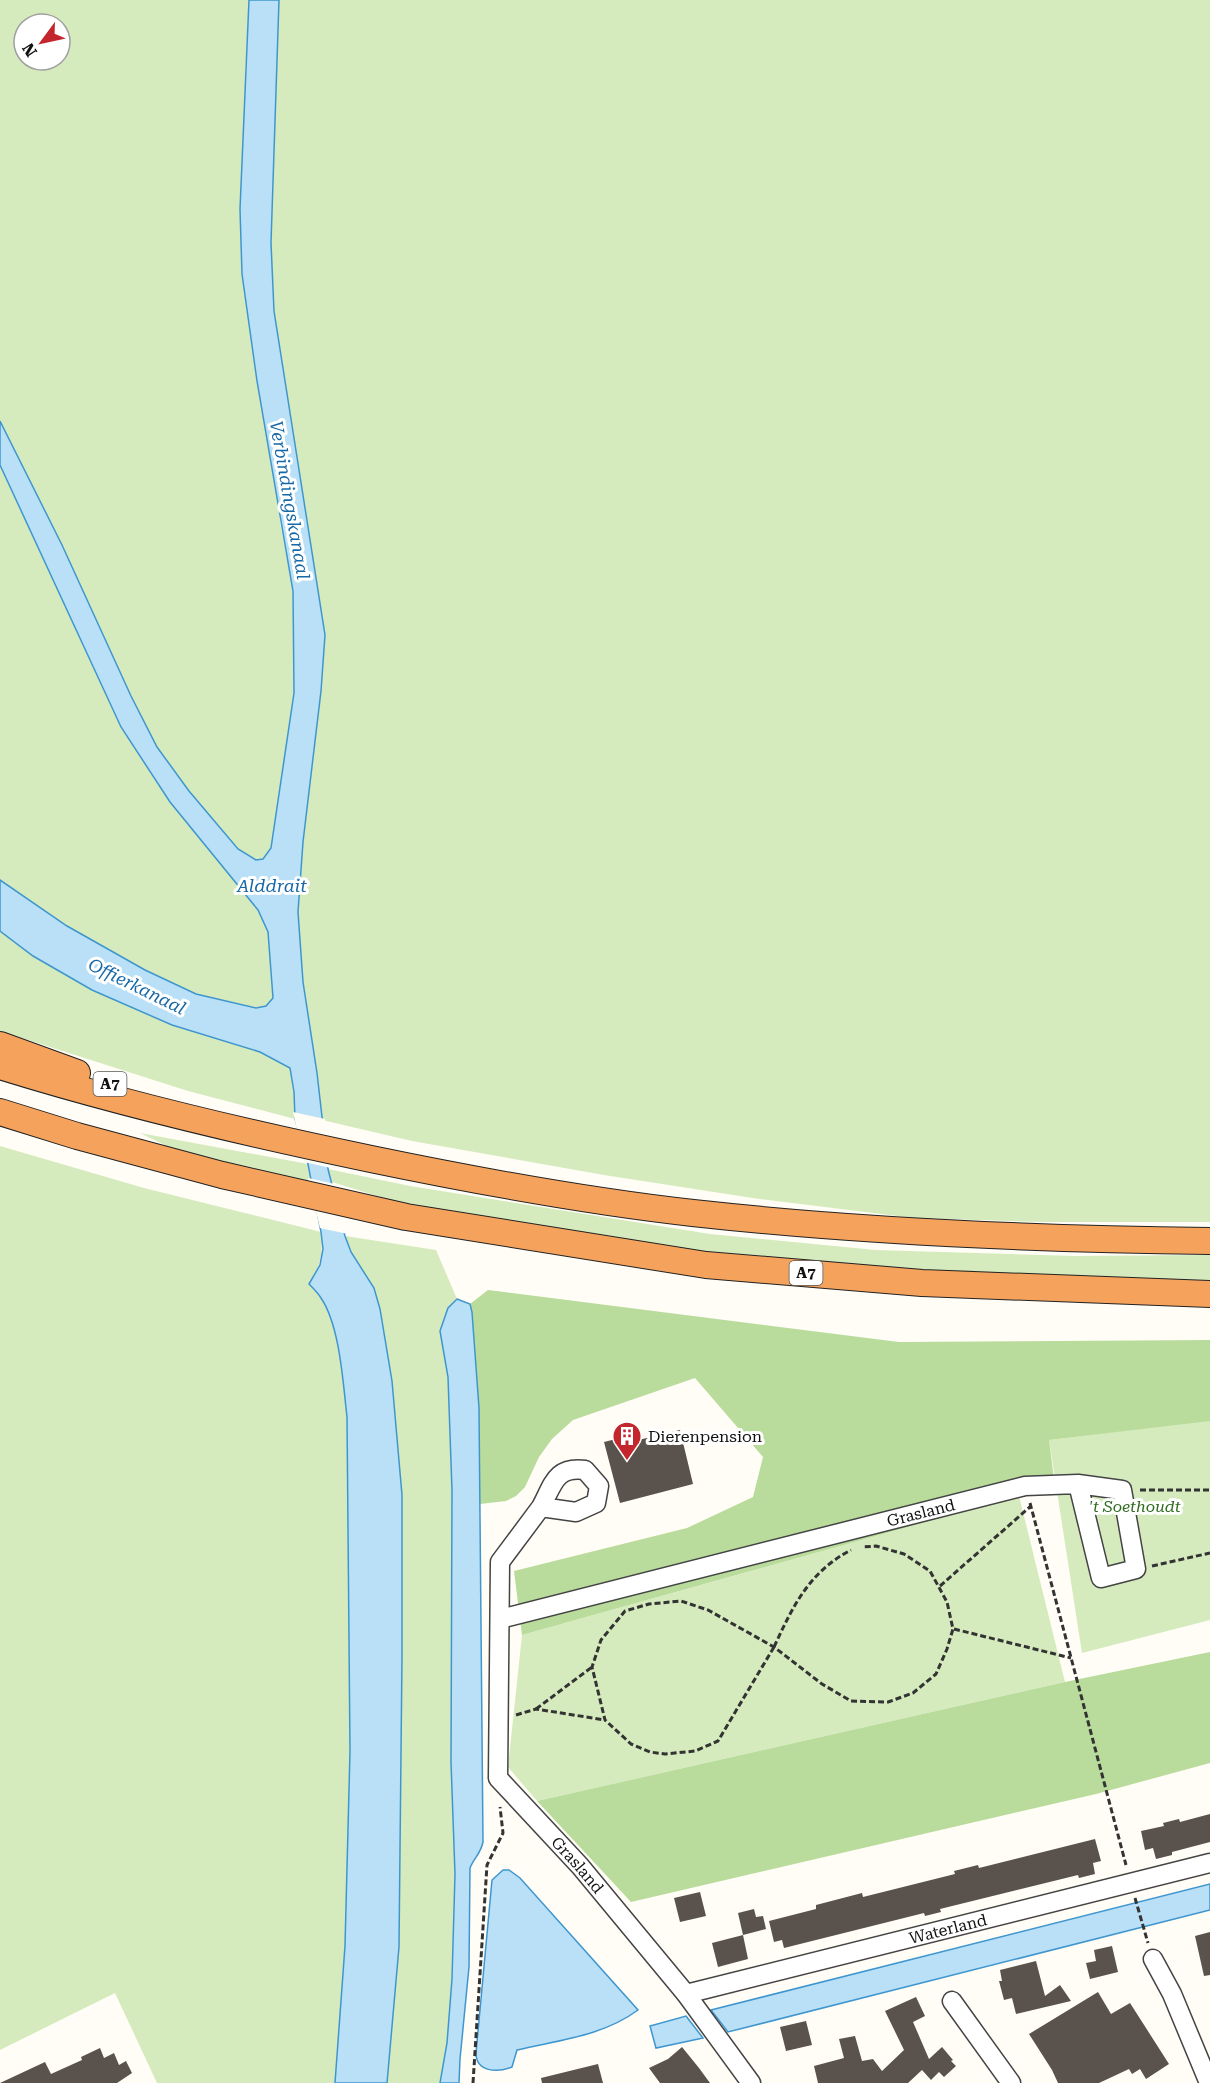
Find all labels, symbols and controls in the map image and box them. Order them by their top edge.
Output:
north arrow [12,12,72,72]
text: N [19,40,41,60]
water label: Verbindingskanaal [266,419,314,581]
water label: Alddrait [236,875,307,896]
water label: Offierkanaal [85,953,189,1019]
road number: A7 [94,1072,126,1096]
road number: A7 [790,1261,822,1285]
building icon: Dierenpension [611,1420,643,1462]
place label: Dierenpension [648,1427,762,1446]
street label: Grasland [885,1495,957,1530]
park label: 't Soethoudt [1089,1497,1181,1516]
street label: Grasland [548,1832,608,1897]
street label: Waterland [907,1910,989,1947]

